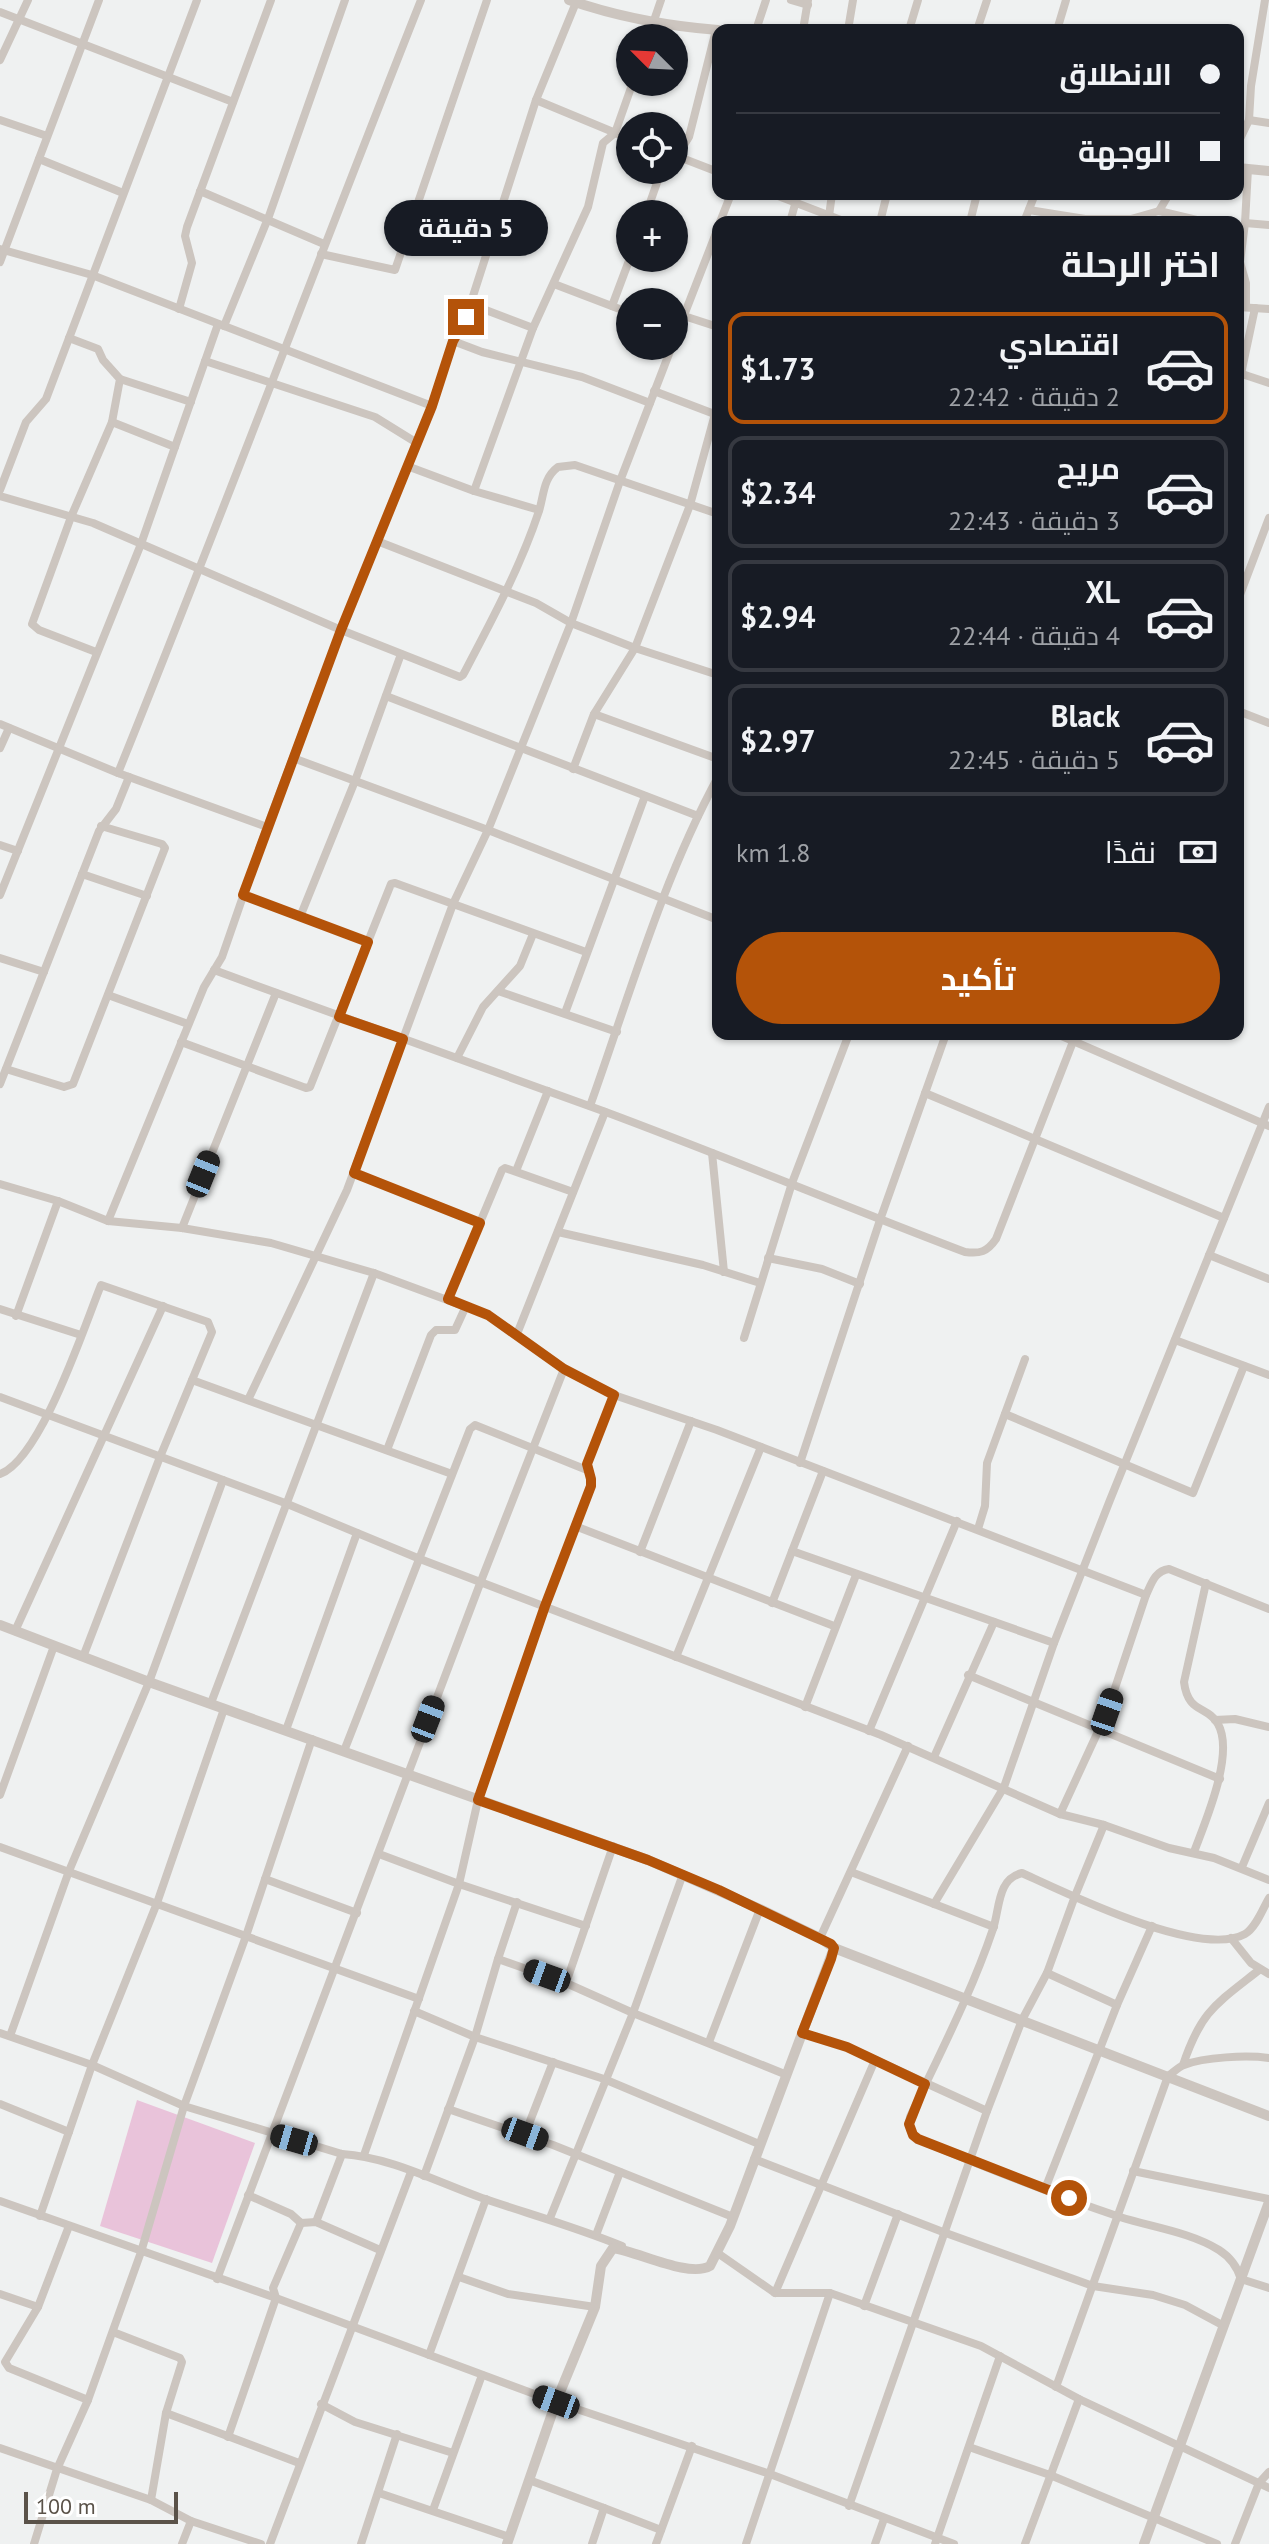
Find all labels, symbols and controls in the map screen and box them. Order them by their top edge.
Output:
north arrow [616,24,688,96]
map controls [616,24,688,360]
text: الانطلاق [1059,54,1172,93]
button: locate [616,112,688,184]
text: الوجهة [1078,131,1172,170]
button: + [616,200,688,272]
callout: 5 دقيقة [384,201,548,257]
text: 5 دقيقة [419,211,513,244]
text: اختر الرحلة [1061,240,1220,287]
button: − [616,288,688,360]
route end [448,299,484,335]
text: اقتصادي [999,324,1120,363]
icon: car [1144,332,1216,404]
text: $1.73 [740,349,815,388]
text: 2 دقيقة · 22:42 [948,380,1120,413]
text: مريح [1057,448,1120,487]
icon: car [1144,456,1216,528]
text: $2.34 [740,473,815,512]
text: 3 دقيقة · 22:43 [948,504,1120,537]
text: XL [1086,572,1120,611]
icon: car [1144,580,1216,652]
text: $2.94 [740,597,815,636]
text: 4 دقيقة · 22:44 [948,619,1120,652]
text: Black [1051,696,1120,735]
icon: car [1144,704,1216,776]
text: $2.97 [740,721,815,760]
text: 5 دقيقة · 22:45 [948,743,1120,776]
icon: cash [1176,830,1220,874]
text: نقدًا [1105,832,1156,871]
text: 1.8 km [736,836,810,869]
button: تأكيد [736,932,1220,1024]
car [183,1147,223,1201]
car [1088,1685,1126,1739]
car [408,1692,448,1746]
car [520,1957,574,1995]
car [498,2115,552,2153]
car [268,2122,320,2158]
route start [1051,2180,1087,2216]
car [529,2383,583,2421]
scale bar [24,2488,178,2524]
text: 100 m [36,2492,96,2520]

